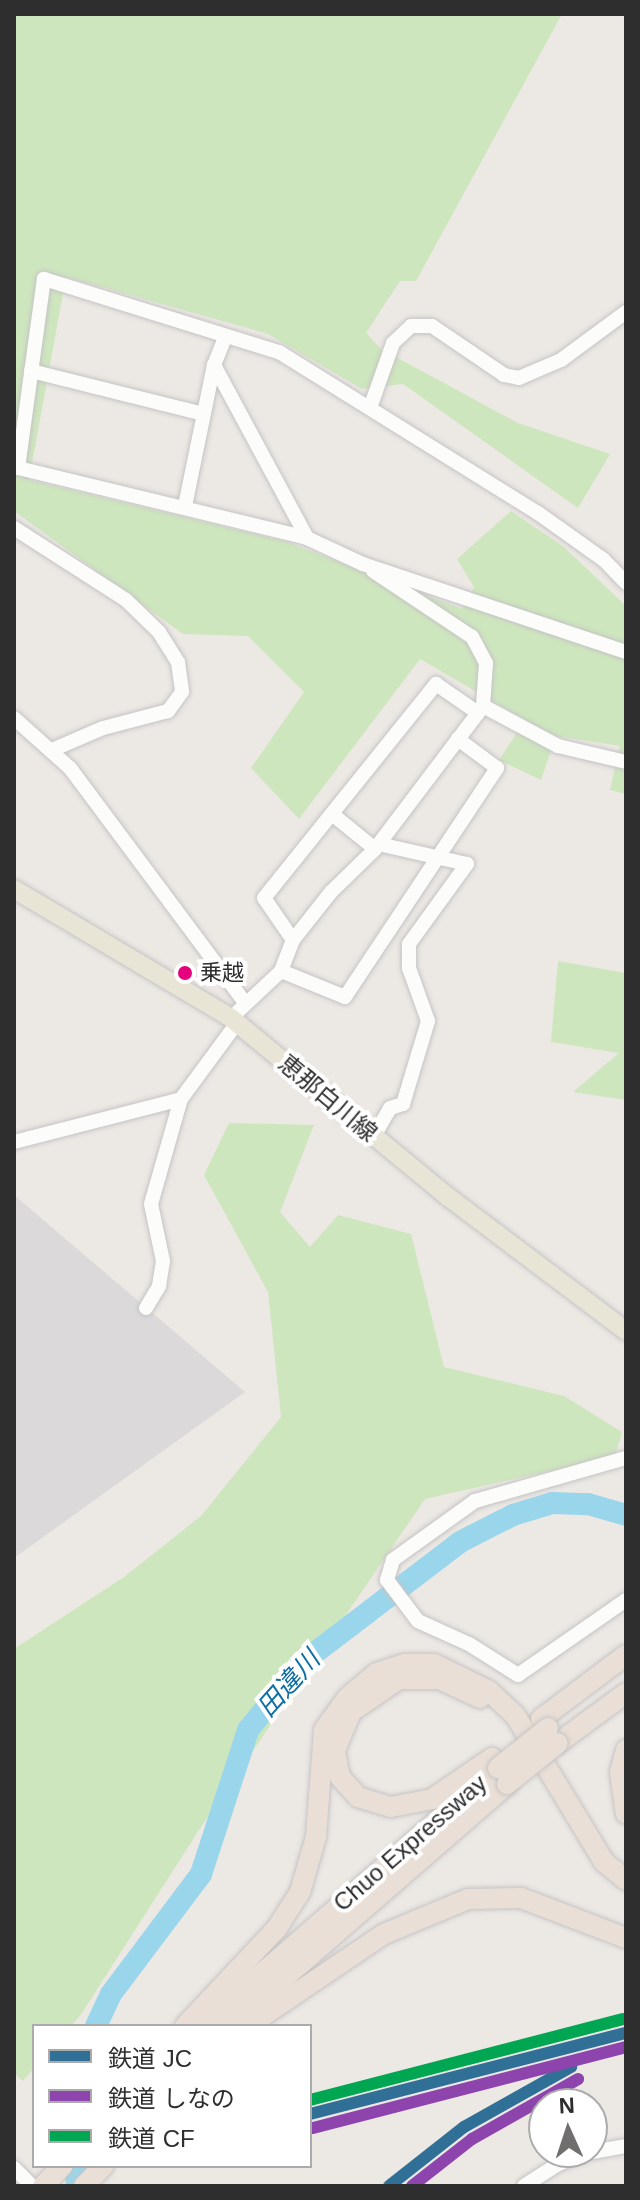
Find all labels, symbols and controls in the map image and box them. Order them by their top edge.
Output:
place label: 乗越 [200,960,244,986]
marker: 乗越 [177,965,193,981]
street label: 恵那白川線 [273,1048,383,1148]
water label: 田違川 [251,1645,327,1723]
street label: Chuo Expressway [328,1769,492,1917]
legend [32,2024,312,2168]
text: 鉄道 JC [108,2045,192,2072]
text: 鉄道 しなの [108,2085,235,2112]
north arrow [528,2088,608,2168]
text: N [558,2093,575,2118]
text: 鉄道 CF [108,2125,195,2152]

